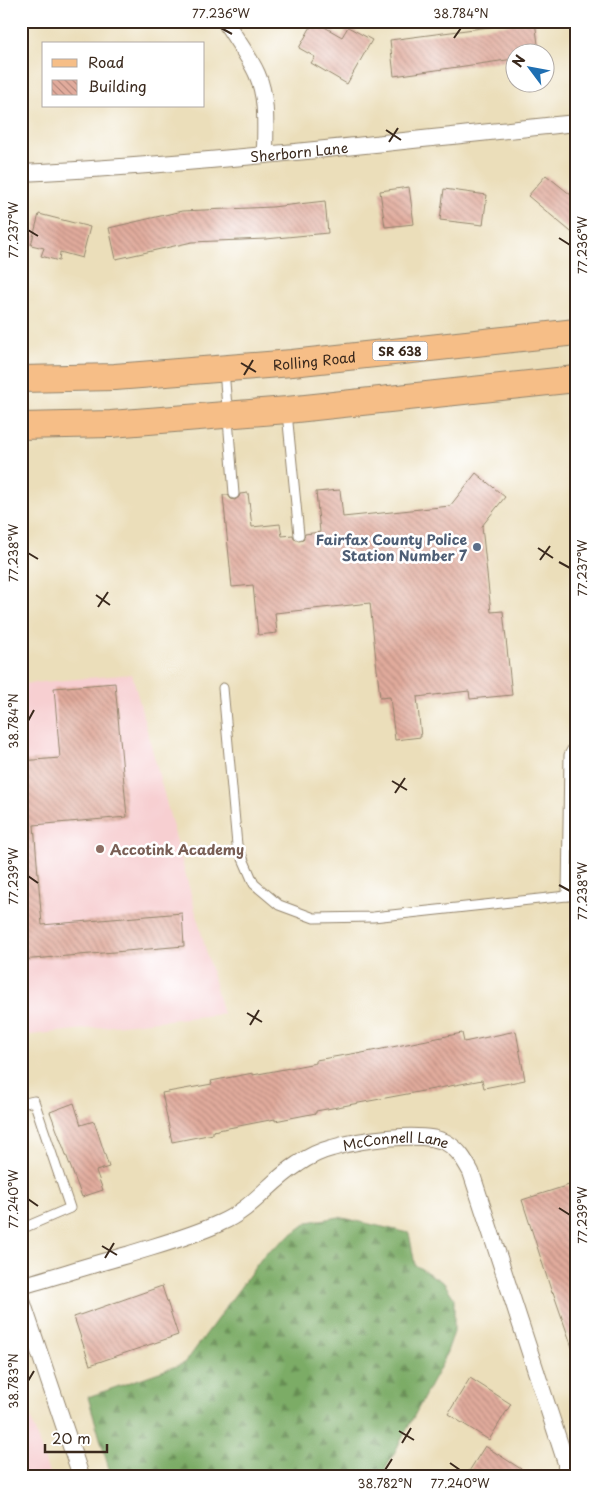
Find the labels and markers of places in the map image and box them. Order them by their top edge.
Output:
place label: Fairfax County Police Station Number 7 [316,529,468,566]
marker: Fairfax County Police Station Number 7 [471,541,483,553]
place label: Accotink Academy [110,839,244,860]
marker: Accotink Academy [94,843,106,855]

